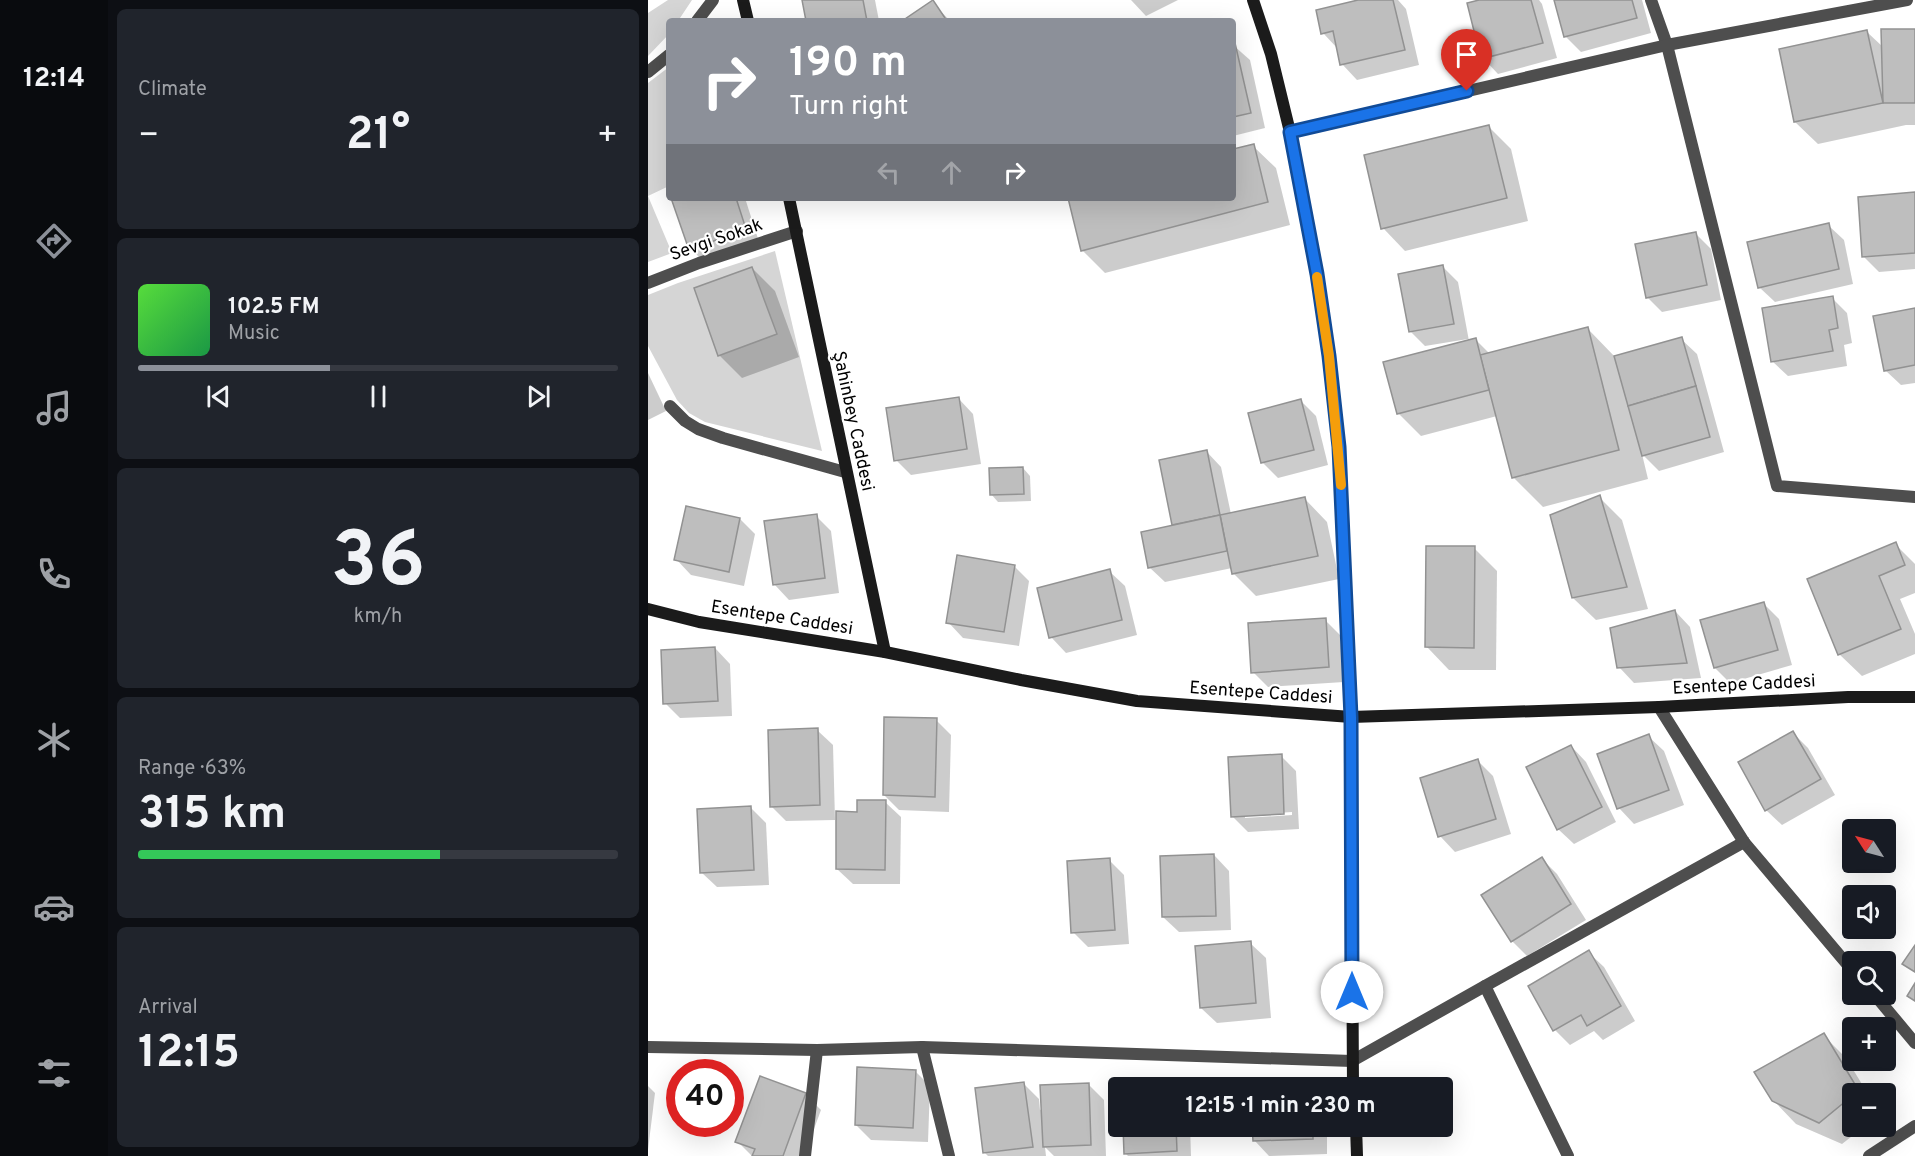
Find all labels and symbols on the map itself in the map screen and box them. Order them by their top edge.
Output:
pin [1441,29,1492,91]
street label: Sevgi Sokak [667,214,766,267]
street label: Şahinbey Caddesi [826,349,879,494]
street label: Esentepe Caddesi [709,596,854,641]
street label: Esentepe Caddesi [1672,670,1816,701]
street label: Esentepe Caddesi [1189,677,1333,710]
north arrow [1842,819,1896,873]
position arrow [1320,960,1384,1024]
speed limit sign: 40 [666,1059,744,1137]

